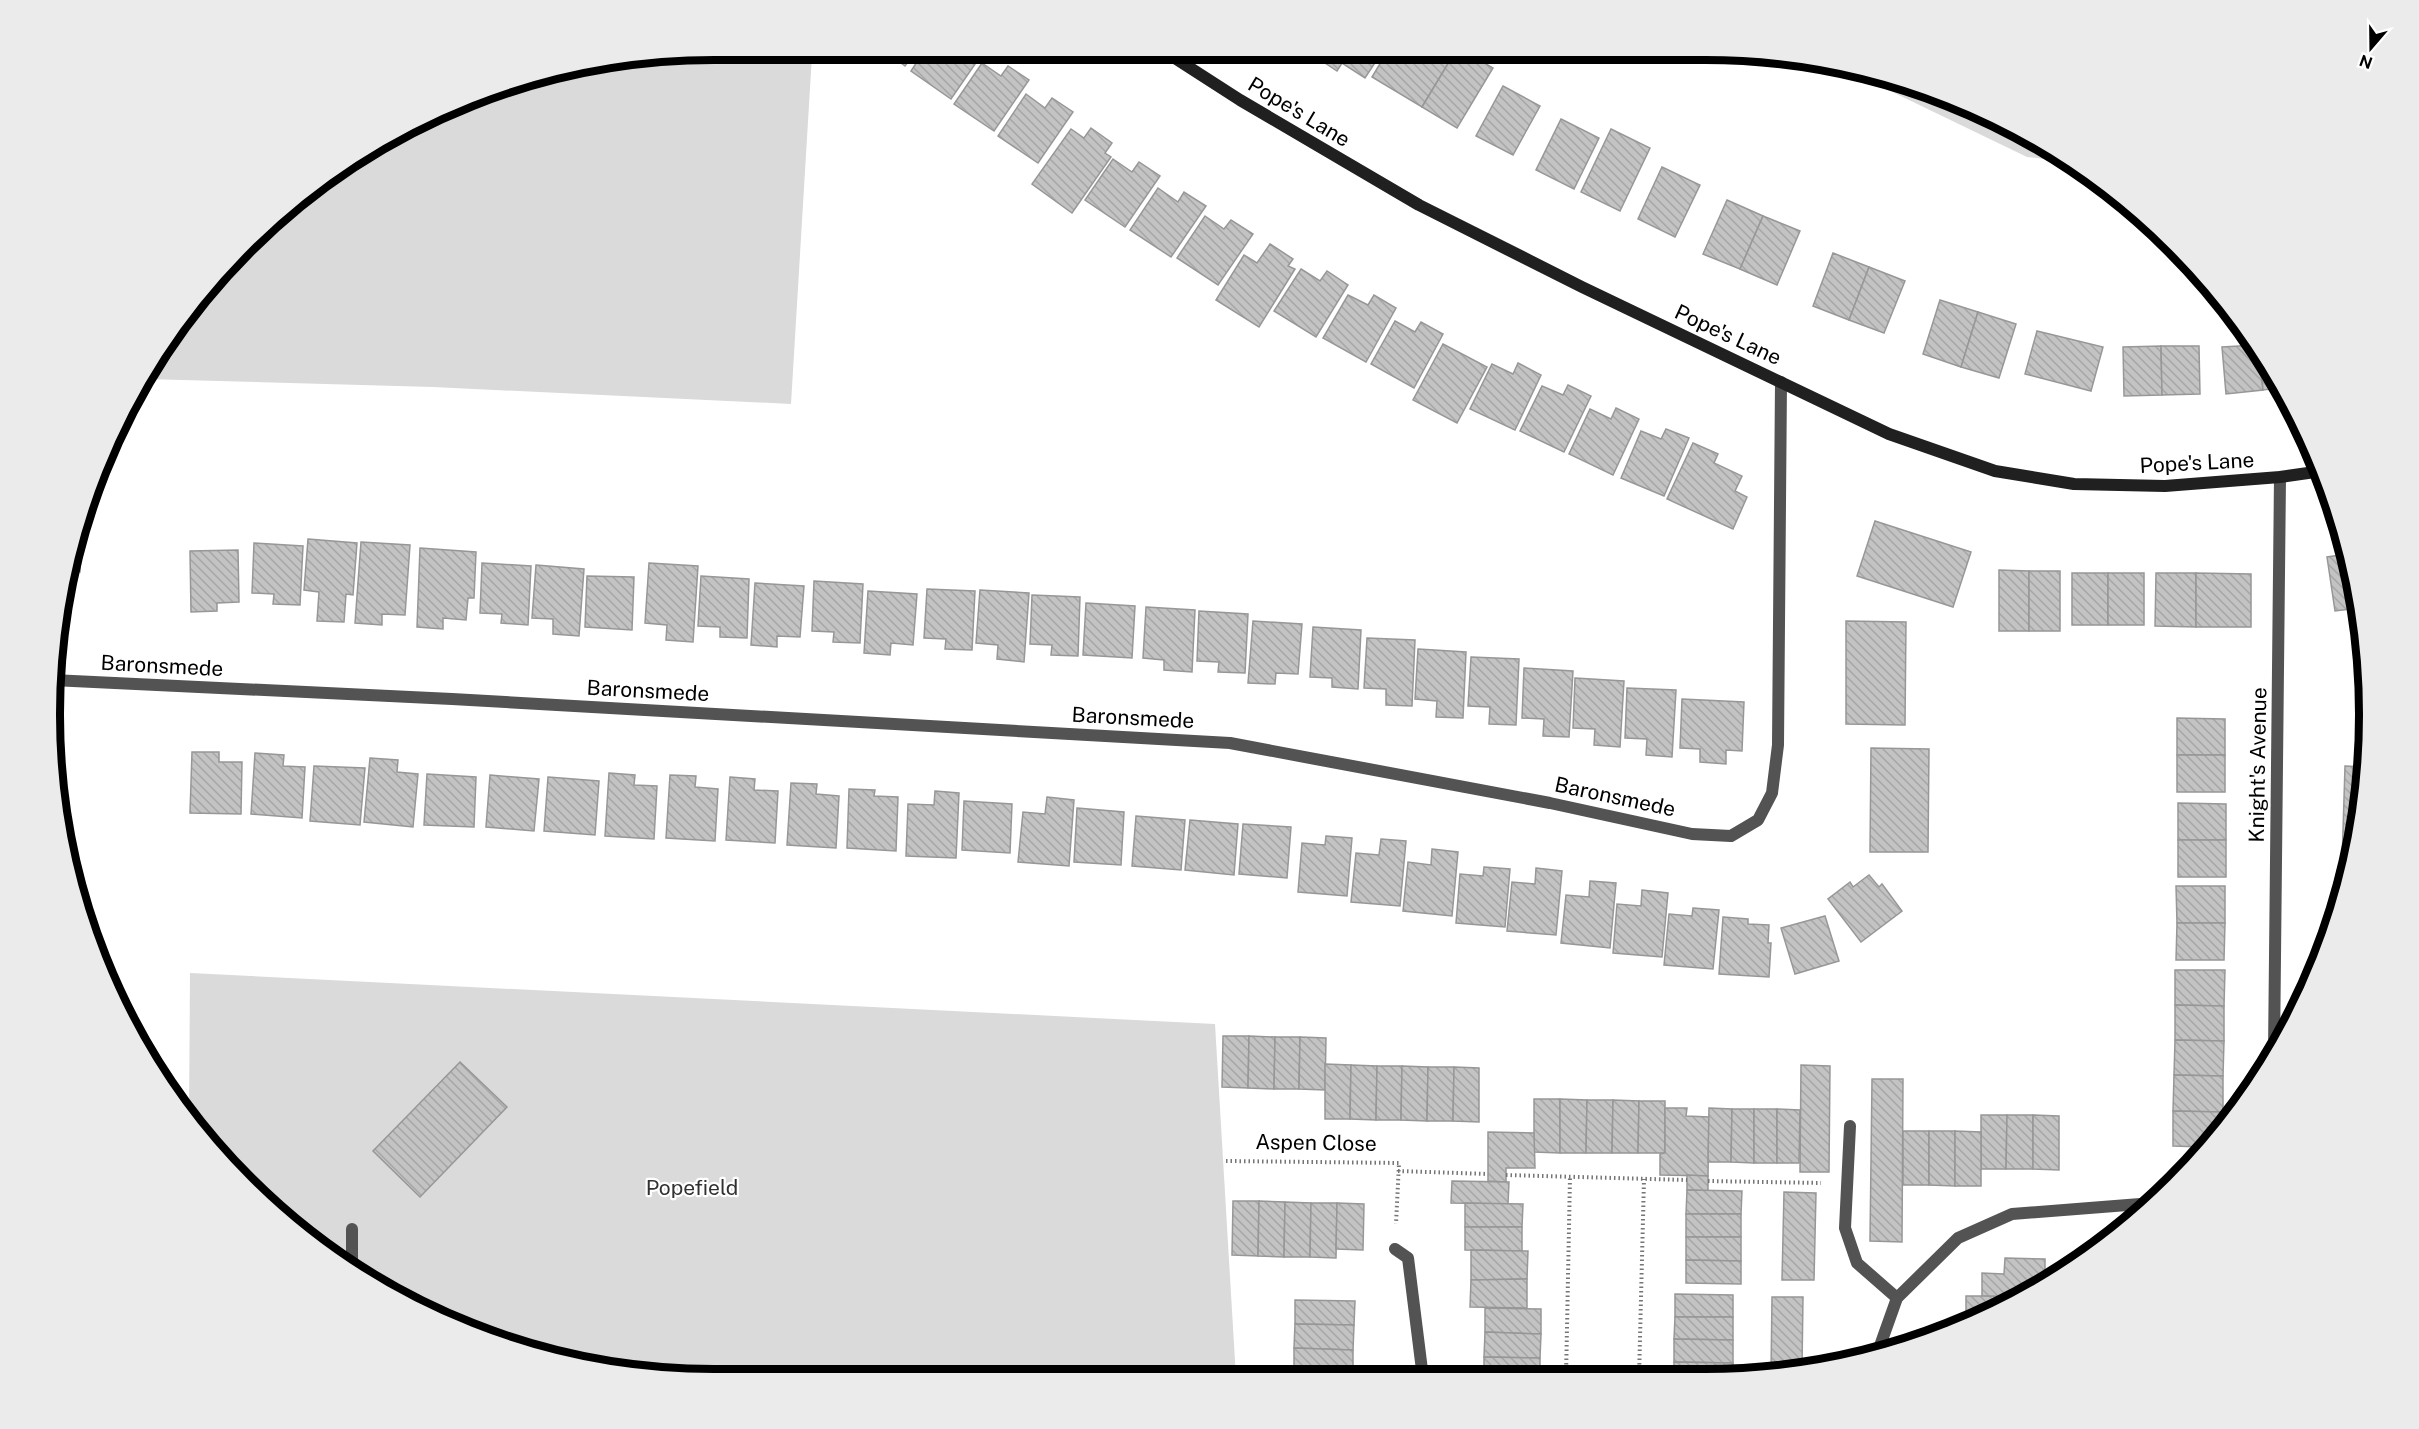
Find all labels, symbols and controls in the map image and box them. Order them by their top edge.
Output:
north arrow [2341,18,2401,78]
text: N [2357,51,2375,73]
street label: Pope's Lane [1244,71,1355,152]
street label: Pope's Lane [1671,299,1785,370]
street label: Pope's Lane [2139,447,2255,478]
street label: Baronsmede [100,650,224,681]
street label: Baronsmede [586,675,710,706]
street label: Knight's Avenue [2244,687,2271,843]
street label: Baronsmede [1071,702,1195,733]
street label: Baronsmede [1552,772,1678,821]
street label: Aspen Close [1255,1129,1377,1156]
park label: Popefield [646,1175,738,1200]

